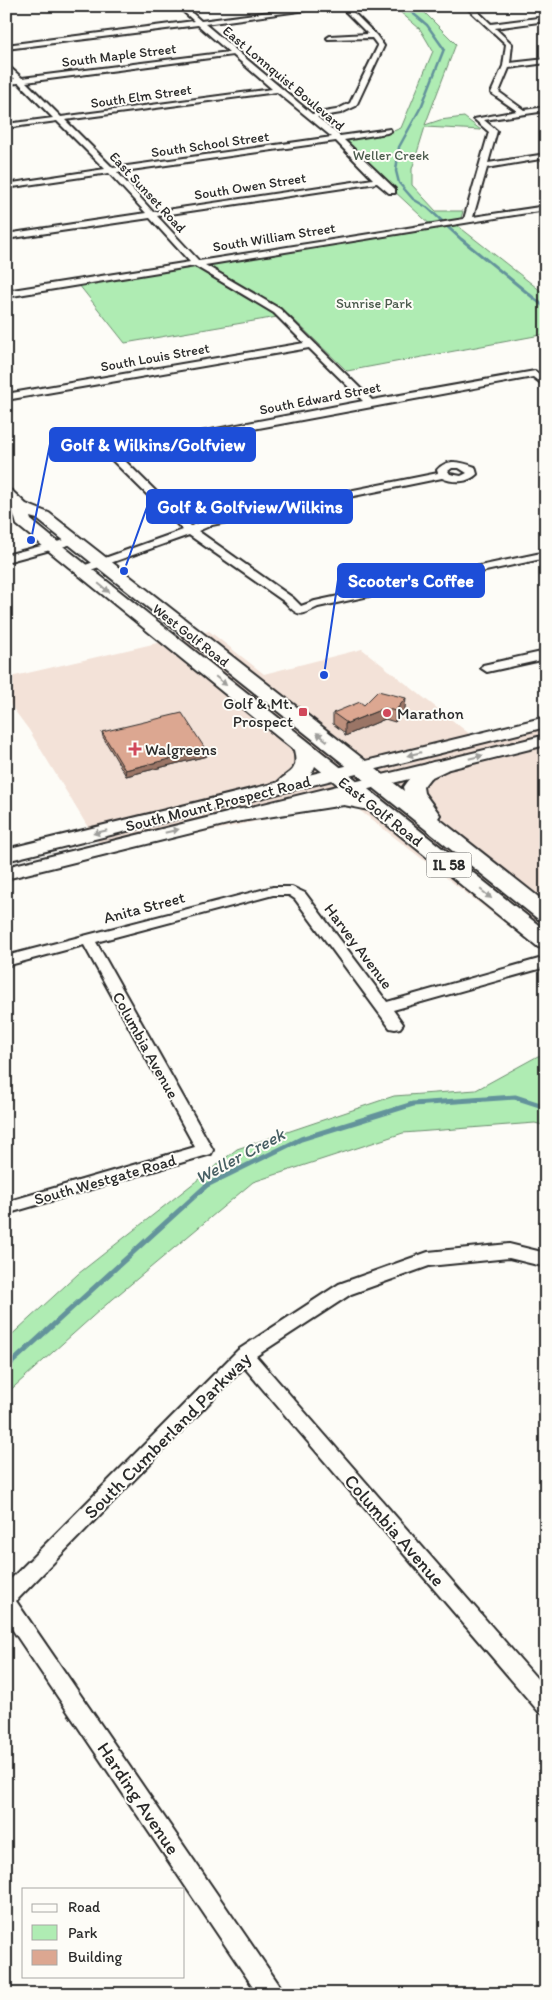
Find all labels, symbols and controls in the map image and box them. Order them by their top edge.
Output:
street label: East Lonnquist Boulevard [219,22,348,135]
street label: South Maple Street [61,40,177,71]
street label: South Elm Street [89,81,193,112]
street label: South School Street [150,128,270,161]
park label: Weller Creek [353,147,429,164]
street label: East Sunset Road [106,148,190,237]
street label: South Owen Street [193,169,307,204]
street label: South William Street [212,219,337,256]
park label: Sunrise Park [336,295,412,312]
street label: South Louis Street [99,340,211,375]
street label: South Edward Street [258,378,382,419]
callout: Golf & Wilkins/Golfview [50,428,255,461]
text: Golf & Wilkins/Golfview [61,434,246,456]
callout: Golf & Golfview/Wilkins [147,490,352,523]
text: Golf & Golfview/Wilkins [157,496,343,518]
callout: Scooter's Coffee [338,564,484,597]
text: Scooter's Coffee [348,570,474,592]
one-way arrow [97,582,110,593]
street label: West Golf Road [149,600,233,671]
one-way arrow [214,676,227,687]
place label: Golf & Mt. Prospect [223,694,293,731]
place label: Marathon [397,704,464,723]
marker: Golf & Mt. Prospect [297,706,309,718]
marker: Marathon [381,707,393,719]
one-way arrow [315,732,328,743]
place label: Walgreens [145,740,217,759]
marker: Walgreens [129,743,141,755]
one-way arrow [406,750,421,758]
one-way arrow [468,753,483,761]
street label: South Mount Prospect Road [123,771,313,836]
street label: East Golf Road [335,772,427,851]
one-way arrow [165,827,180,835]
one-way arrow [93,828,108,836]
road number: IL 58 [426,852,472,878]
street label: Anita Street [101,887,187,927]
one-way arrow [479,889,492,900]
street label: Harvey Avenue [320,900,397,993]
street label: Columbia Avenue [108,989,183,1102]
water label: Weller Creek [191,1122,290,1189]
street label: South Westgate Road [32,1150,179,1209]
street label: South Cumberland Parkway [79,1347,256,1524]
street label: Columbia Avenue [340,1469,450,1591]
street label: Harding Avenue [92,1738,185,1859]
legend [22,1888,185,1978]
text: Road [68,1898,101,1916]
text: Park [68,1924,98,1942]
text: Building [68,1948,122,1966]

